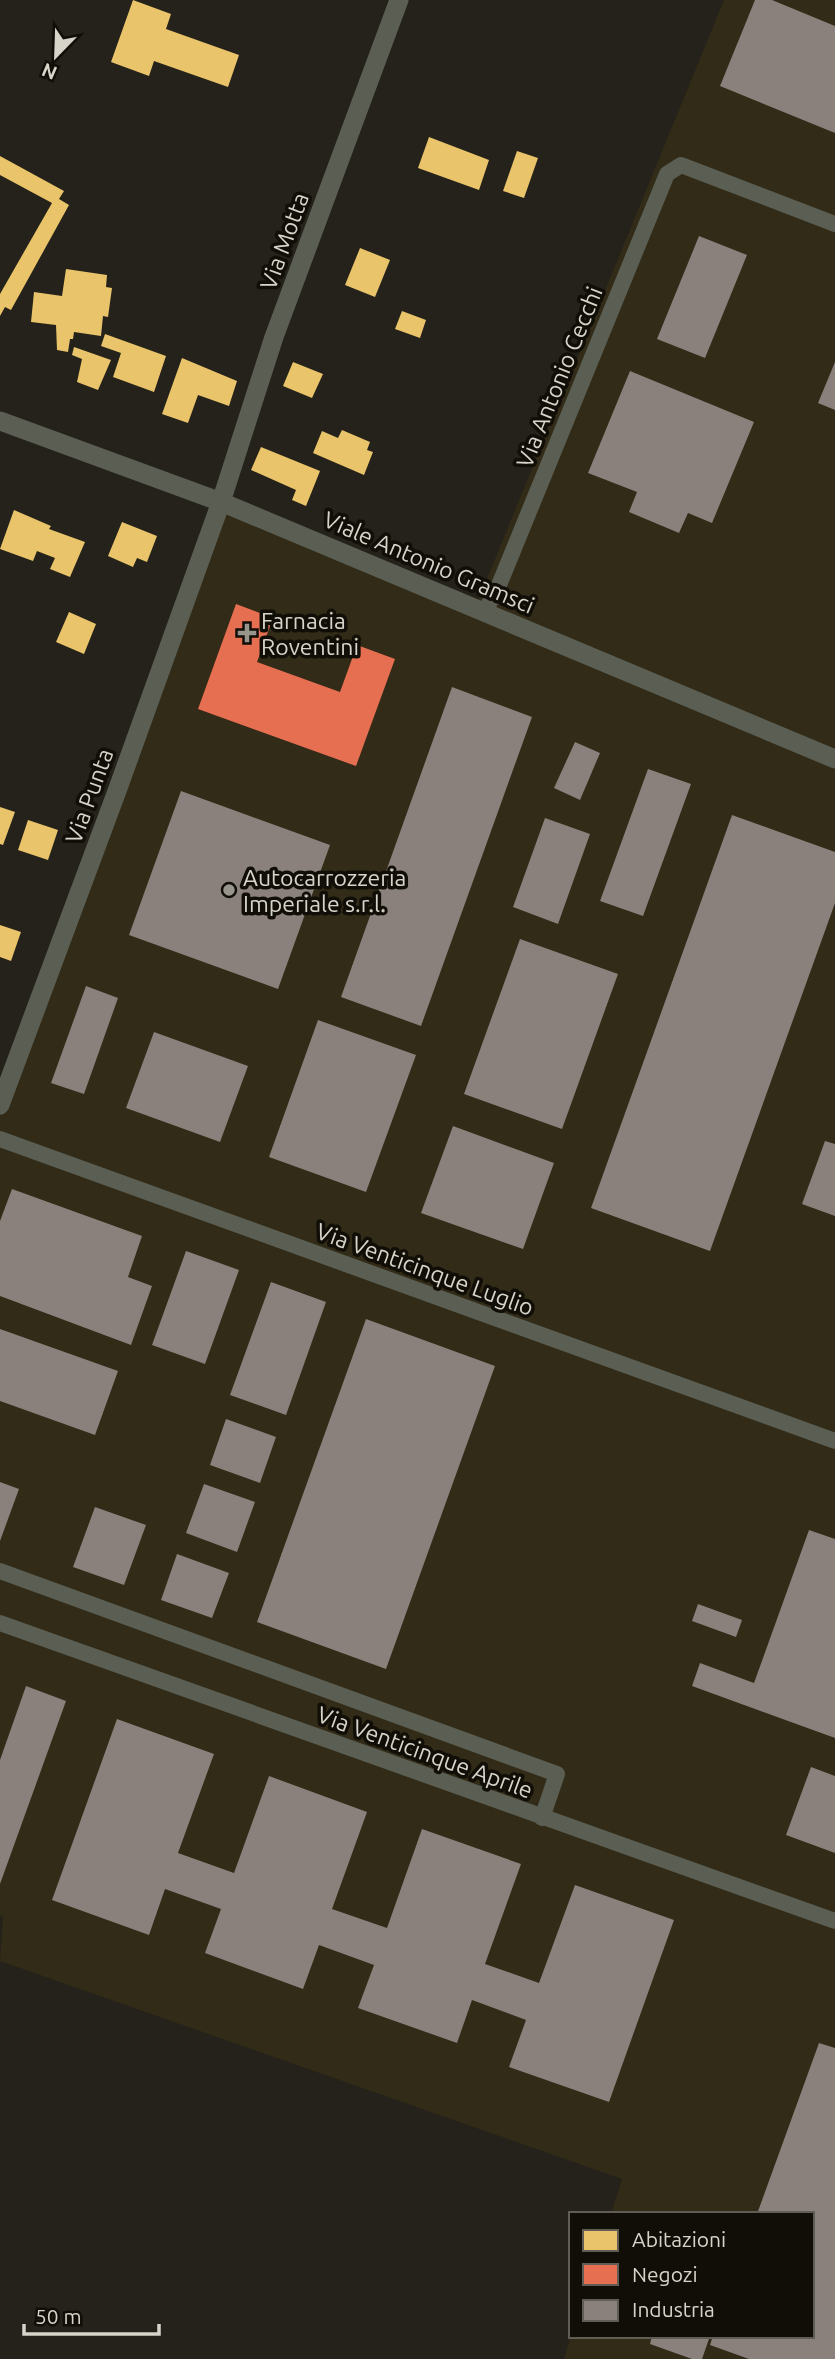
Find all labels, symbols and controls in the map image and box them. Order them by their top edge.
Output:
north arrow [21,21,91,91]
text: N [39,59,60,85]
street label: Via Motta [255,189,313,293]
street label: Via Antonio Cecchi [511,283,607,471]
street label: Viale Antonio Gramsci [320,506,538,618]
place label: Farnacia Roventini [261,608,359,659]
marker: Farnacia Roventini [239,625,255,641]
street label: Via Punta [60,745,118,847]
place label: Autocarrozzeria Imperiale s.r.l. [243,865,406,916]
marker: Autocarrozzeria Imperiale s.r.l. [221,882,237,898]
street label: Via Venticinque Luglio [313,1218,537,1320]
street label: Via Venticinque Aprile [314,1701,536,1803]
legend [569,2212,814,2338]
text: Abitazioni [632,2227,726,2251]
text: Negozi [632,2262,698,2286]
scale bar [24,2292,159,2336]
text: Industria [632,2297,715,2321]
text: 50 m [35,2304,82,2328]

